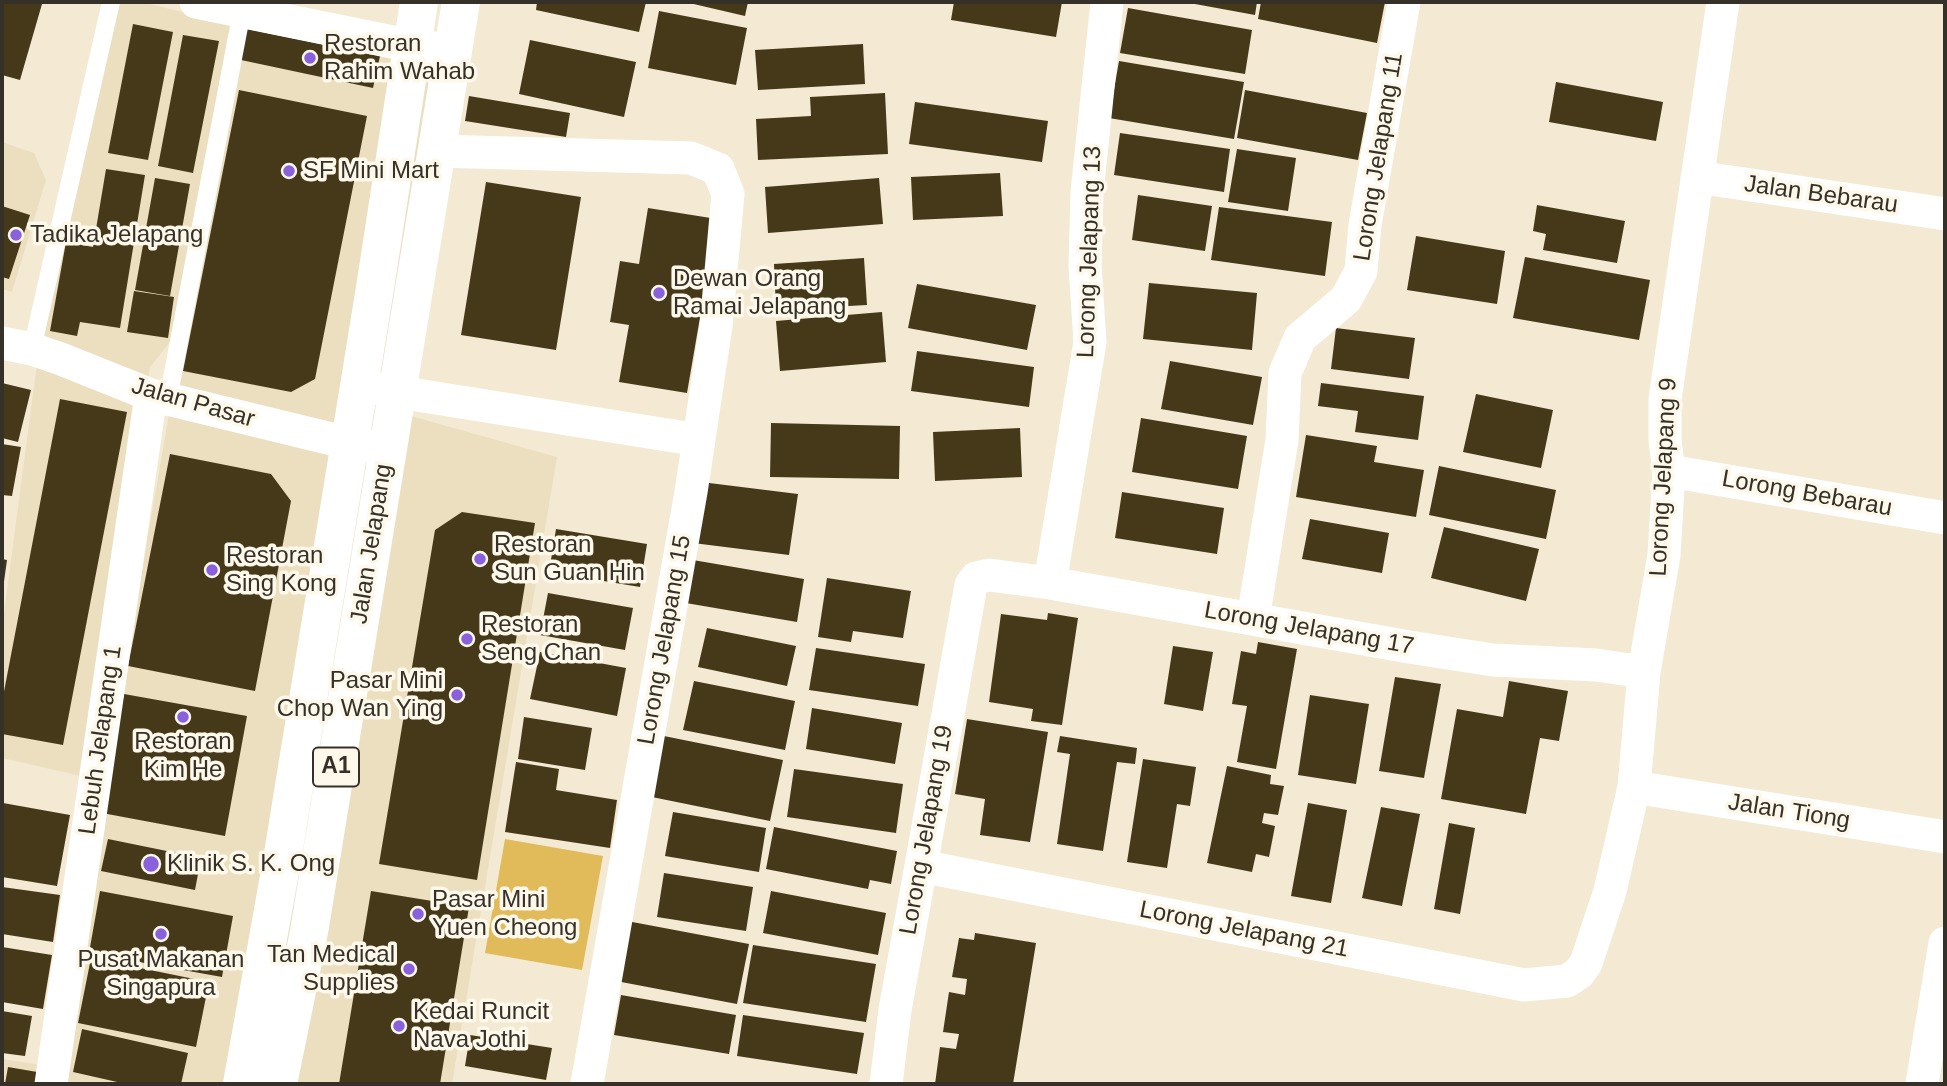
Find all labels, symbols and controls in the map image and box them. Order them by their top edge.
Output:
place label: Restoran Rahim Wahab [324,30,475,86]
marker: Restoran Rahim Wahab [302,50,318,66]
street label: Lorong Jelapang 11 [1348,51,1410,263]
street label: Lorong Jelapang 13 [1072,145,1108,359]
place label: SF Mini Mart [303,157,439,185]
marker: SF Mini Mart [281,163,297,179]
street label: Jalan Bebarau [1742,170,1900,220]
place label: Tadika Jelapang [30,221,203,249]
marker: Tadika Jelapang [8,227,24,243]
place label: Dewan Orang Ramai Jelapang [673,265,846,321]
marker: Dewan Orang Ramai Jelapang [651,285,667,301]
street label: Jalan Pasar [128,372,258,434]
street label: Lorong Jelapang 9 [1644,377,1684,577]
street label: Jalan Jelapang [345,462,399,626]
street label: Lorong Bebarau [1720,465,1894,523]
place label: Restoran Sun Guan Hin [494,531,645,587]
street label: Lorong Jelapang 15 [632,533,698,747]
place label: Restoran Sing Kong [226,542,337,598]
marker: Restoran Sun Guan Hin [472,551,488,567]
marker: Restoran Sing Kong [204,562,220,578]
street label: Lorong Jelapang 17 [1202,596,1416,662]
place label: Restoran Seng Chan [481,611,601,667]
marker: Restoran Seng Chan [459,631,475,647]
street label: Lebuh Jelapang 1 [73,644,129,836]
place label: Pasar Mini Chop Wan Ying [277,667,443,723]
marker: Pasar Mini Chop Wan Ying [449,687,465,703]
marker: Restoran Kim He [175,709,191,725]
street label: Lorong Jelapang 19 [894,723,960,937]
place label: Restoran Kim He [134,728,232,784]
road number: A1 [313,748,359,786]
street label: Jalan Tiong [1726,788,1852,836]
place label: Klinik S. K. Ong [167,850,335,878]
marker: Klinik S. K. Ong [141,854,161,874]
place label: Pasar Mini Yuen Cheong [432,886,577,942]
street label: Lorong Jelapang 21 [1137,896,1351,964]
marker: Pasar Mini Yuen Cheong [410,906,426,922]
marker: Pusat Makanan Singapura [153,926,169,942]
place label: Tan Medical Supplies [267,941,395,997]
place label: Pusat Makanan Singapura [78,946,244,1002]
marker: Tan Medical Supplies [401,961,417,977]
place label: Kedai Runcit Nava Jothi [413,998,549,1054]
marker: Kedai Runcit Nava Jothi [391,1018,407,1034]

